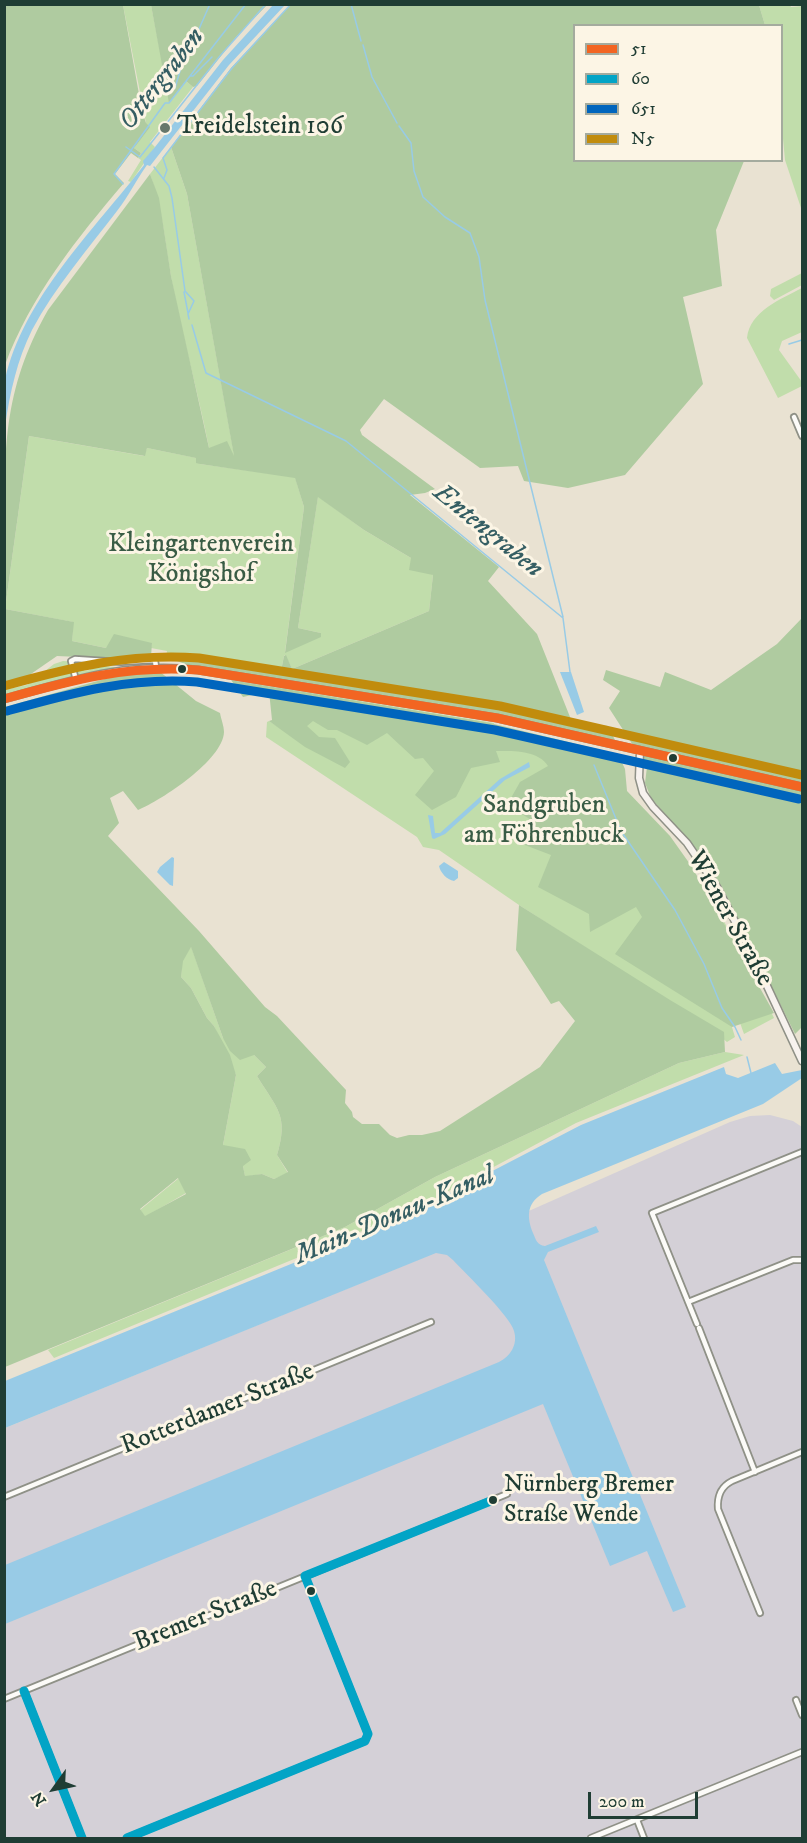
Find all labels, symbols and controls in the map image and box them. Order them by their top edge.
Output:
water label: Ottergraben [113,23,213,137]
legend [573,24,783,162]
text: 51 [631,38,647,60]
text: 60 [631,68,650,90]
text: 651 [631,98,656,120]
place label: Treidelstein 106 [177,112,343,144]
marker: Treidelstein 106 [158,121,172,135]
text: N5 [631,128,655,150]
water label: Entengraben [426,478,548,586]
park label: Kleingartenverein Königshof [108,530,294,592]
unlabelled marker [176,663,188,675]
unlabelled marker [667,752,679,764]
park label: Sandgruben am Föhrenbuck [464,791,624,852]
street label: Wiener Straße [679,846,779,992]
water label: Main-Donau-Kanal [290,1160,500,1274]
street label: Rotterdamer Straße [117,1357,319,1463]
place label: Nürnberg Bremer Straße Wende [504,1472,674,1528]
marker: Nürnberg Bremer Straße Wende [487,1494,499,1506]
street label: Bremer Straße [130,1574,282,1660]
unlabelled marker [305,1585,317,1597]
north arrow [24,1759,84,1819]
scale bar [591,1780,700,1818]
text: N [27,1788,51,1810]
text: 200 m [599,1791,645,1813]

